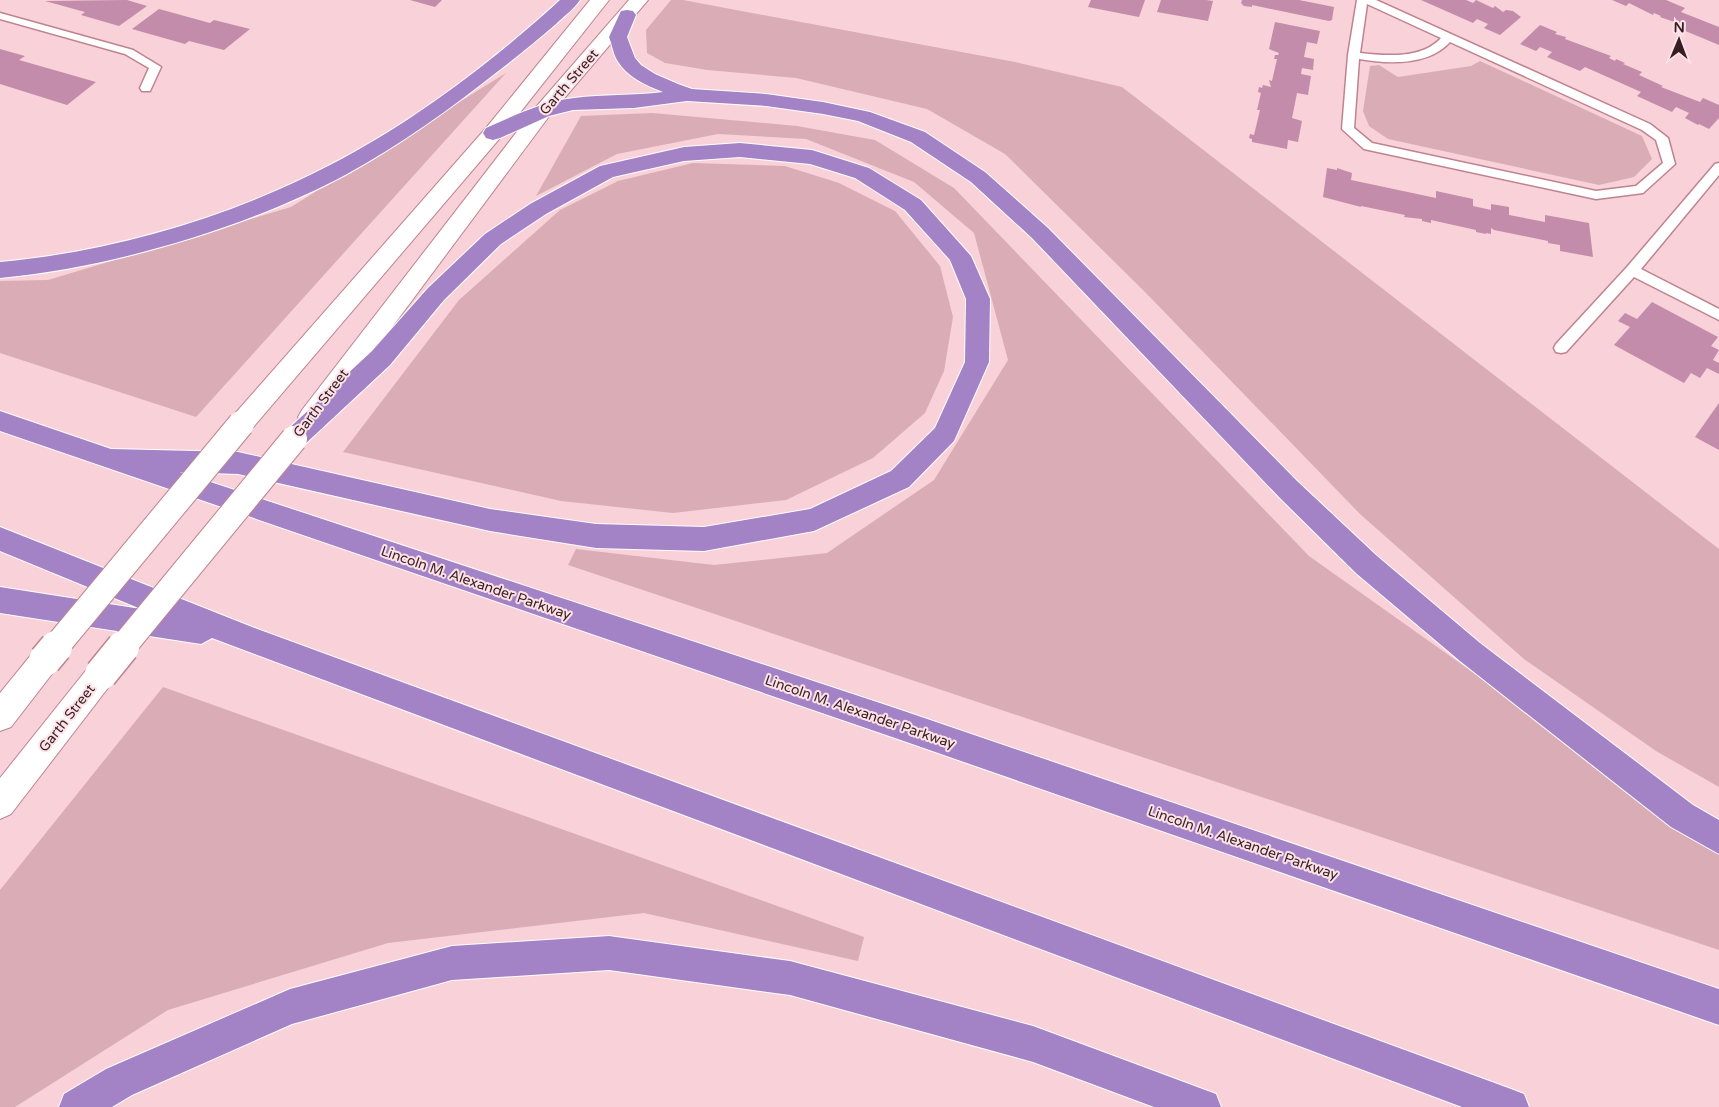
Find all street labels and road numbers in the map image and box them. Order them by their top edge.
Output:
street label: Garth Street [536,45,603,118]
street label: Garth Street [290,365,353,441]
street label: Lincoln M. Alexander Parkway [379,542,574,624]
street label: Lincoln M. Alexander Parkway [763,671,958,753]
street label: Garth Street [35,680,99,755]
street label: Lincoln M. Alexander Parkway [1146,802,1341,884]

